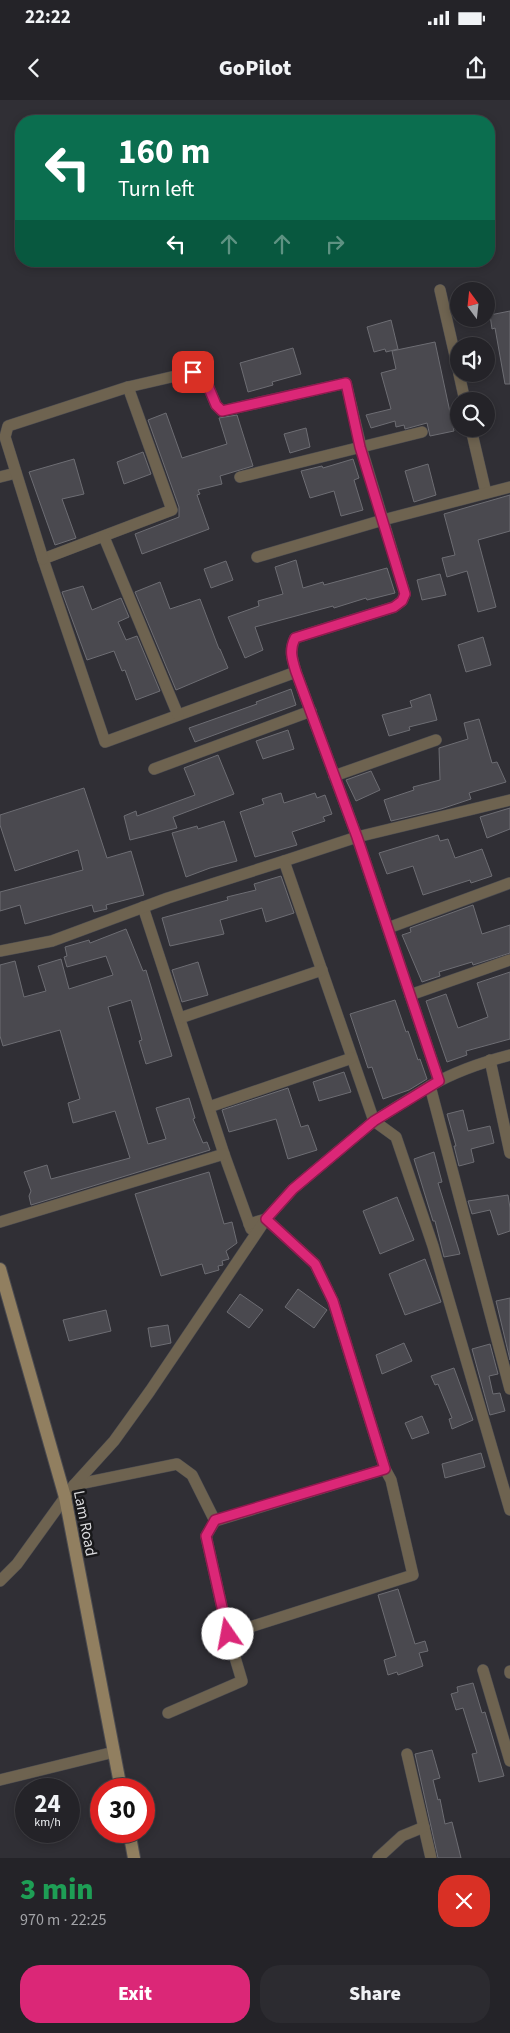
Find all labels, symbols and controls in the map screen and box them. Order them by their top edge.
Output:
text: 22:22 [25,4,71,31]
text: GoPilot [219,52,291,84]
icon: back [20,54,48,82]
icon: share [462,54,490,82]
text: 160 m [118,127,210,177]
icon: left [35,135,100,200]
text: Turn left [118,173,194,205]
icon: left [162,230,190,258]
icon: ahead [215,230,243,258]
icon: ahead [268,230,296,258]
icon: right [321,230,349,258]
north arrow [450,282,495,328]
map controls [450,282,495,437]
button: sound [450,337,495,382]
pin [172,351,214,393]
icon: arrive [179,358,207,386]
button: search [450,392,495,437]
street label: Lam Road [68,1488,102,1558]
position arrow [201,1607,253,1659]
speed limit sign: 30 [90,1778,155,1843]
text: 24 [34,1786,61,1822]
text: km/h [34,1814,61,1831]
text: 3 min [20,1868,94,1911]
button: close [438,1875,490,1927]
text: 970 m · 22:25 [20,1909,107,1931]
button: Exit [20,1965,250,2023]
button: Share [260,1965,490,2023]

